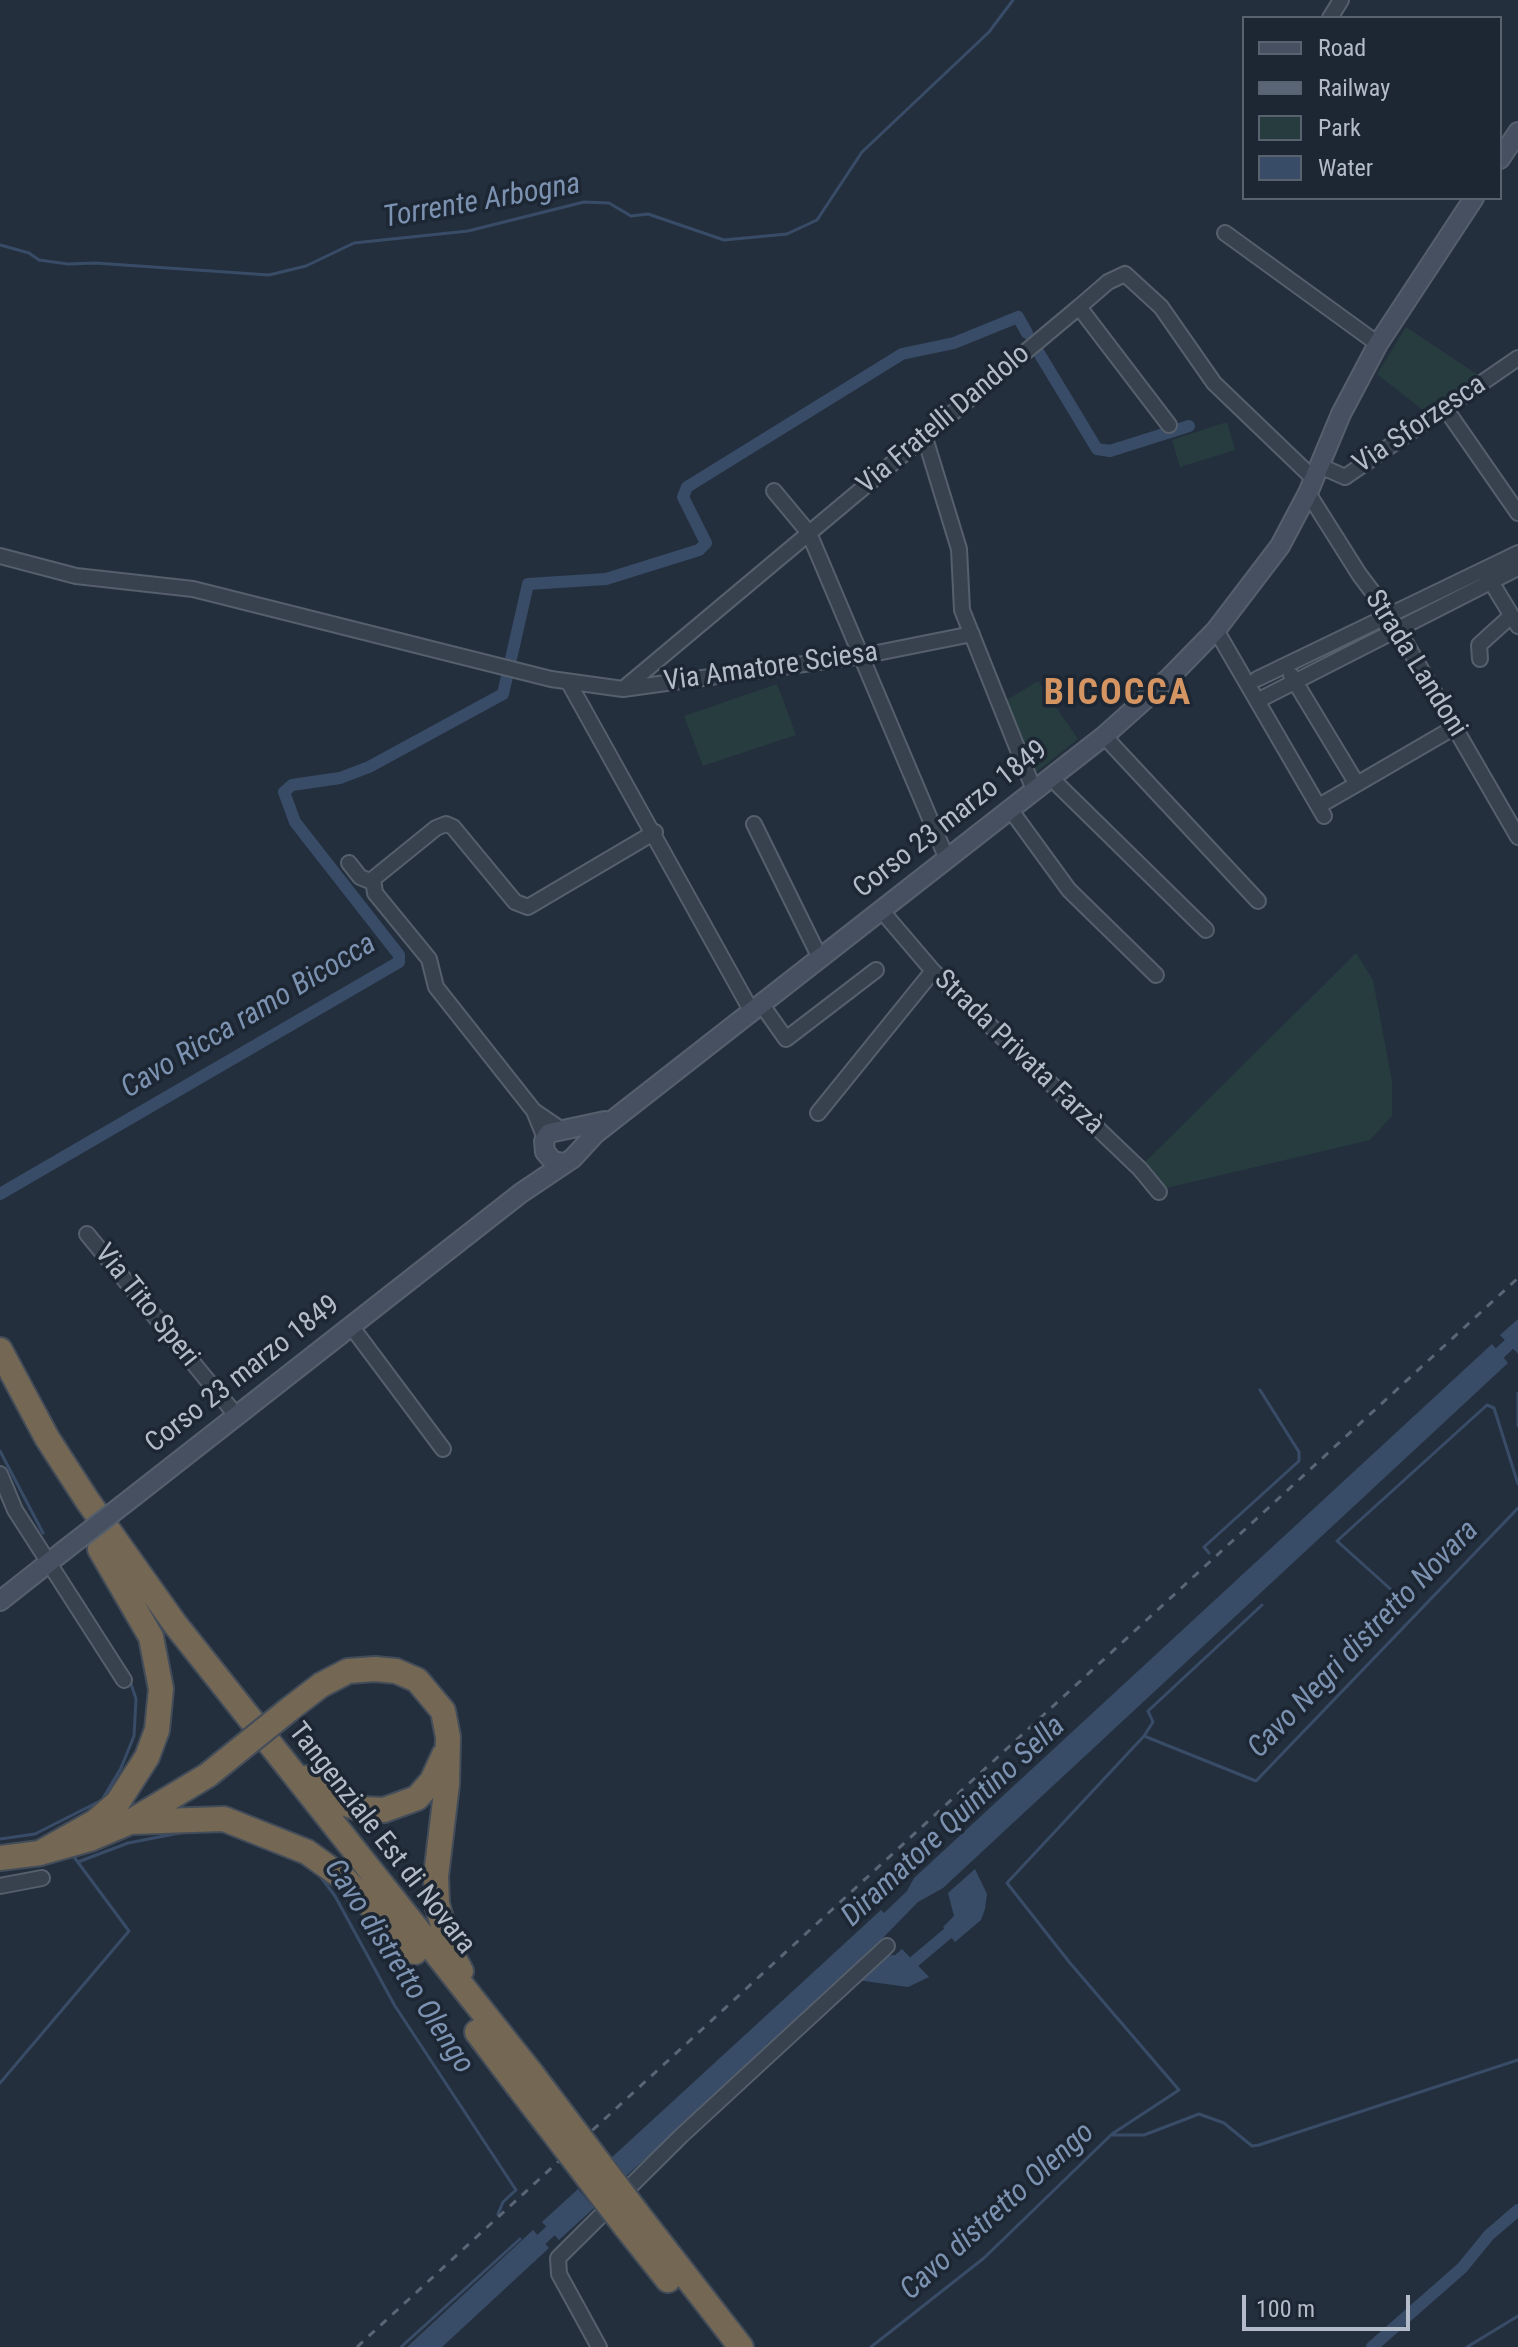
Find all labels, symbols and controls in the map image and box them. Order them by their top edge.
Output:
legend [1242,16,1502,200]
text: Road [1318,34,1366,62]
text: Railway [1318,74,1390,102]
text: Park [1318,114,1361,142]
text: Water [1318,154,1373,182]
water label: Torrente Arbogna [381,167,583,237]
street label: Via Fratelli Dandolo [851,338,1037,502]
street label: Via Sforzesca [1348,369,1492,481]
street label: Strada Landoni [1357,585,1473,743]
street label: Via Amatore Sciesa [662,636,880,700]
district label: BICOCCA [1044,673,1192,717]
street label: Corso 23 marzo 1849 [847,734,1055,906]
water label: Cavo Ricca ramo Bicocca [115,927,383,1107]
street label: Strada Privata Farzà [926,964,1110,1142]
street label: Via Tito Speri [86,1238,206,1374]
street label: Corso 23 marzo 1849 [139,1289,347,1461]
water label: Cavo Negri distretto Novara [1241,1514,1487,1766]
water label: Diramatore Quintino Sella [835,1709,1073,1935]
street label: Tangenziale Est di Novara [280,1717,482,1961]
water label: Cavo distretto Olengo [315,1853,481,2081]
water label: Cavo distretto Olengo [894,2116,1102,2308]
scale bar [1246,2279,1414,2329]
text: 100 m [1256,2295,1315,2323]

